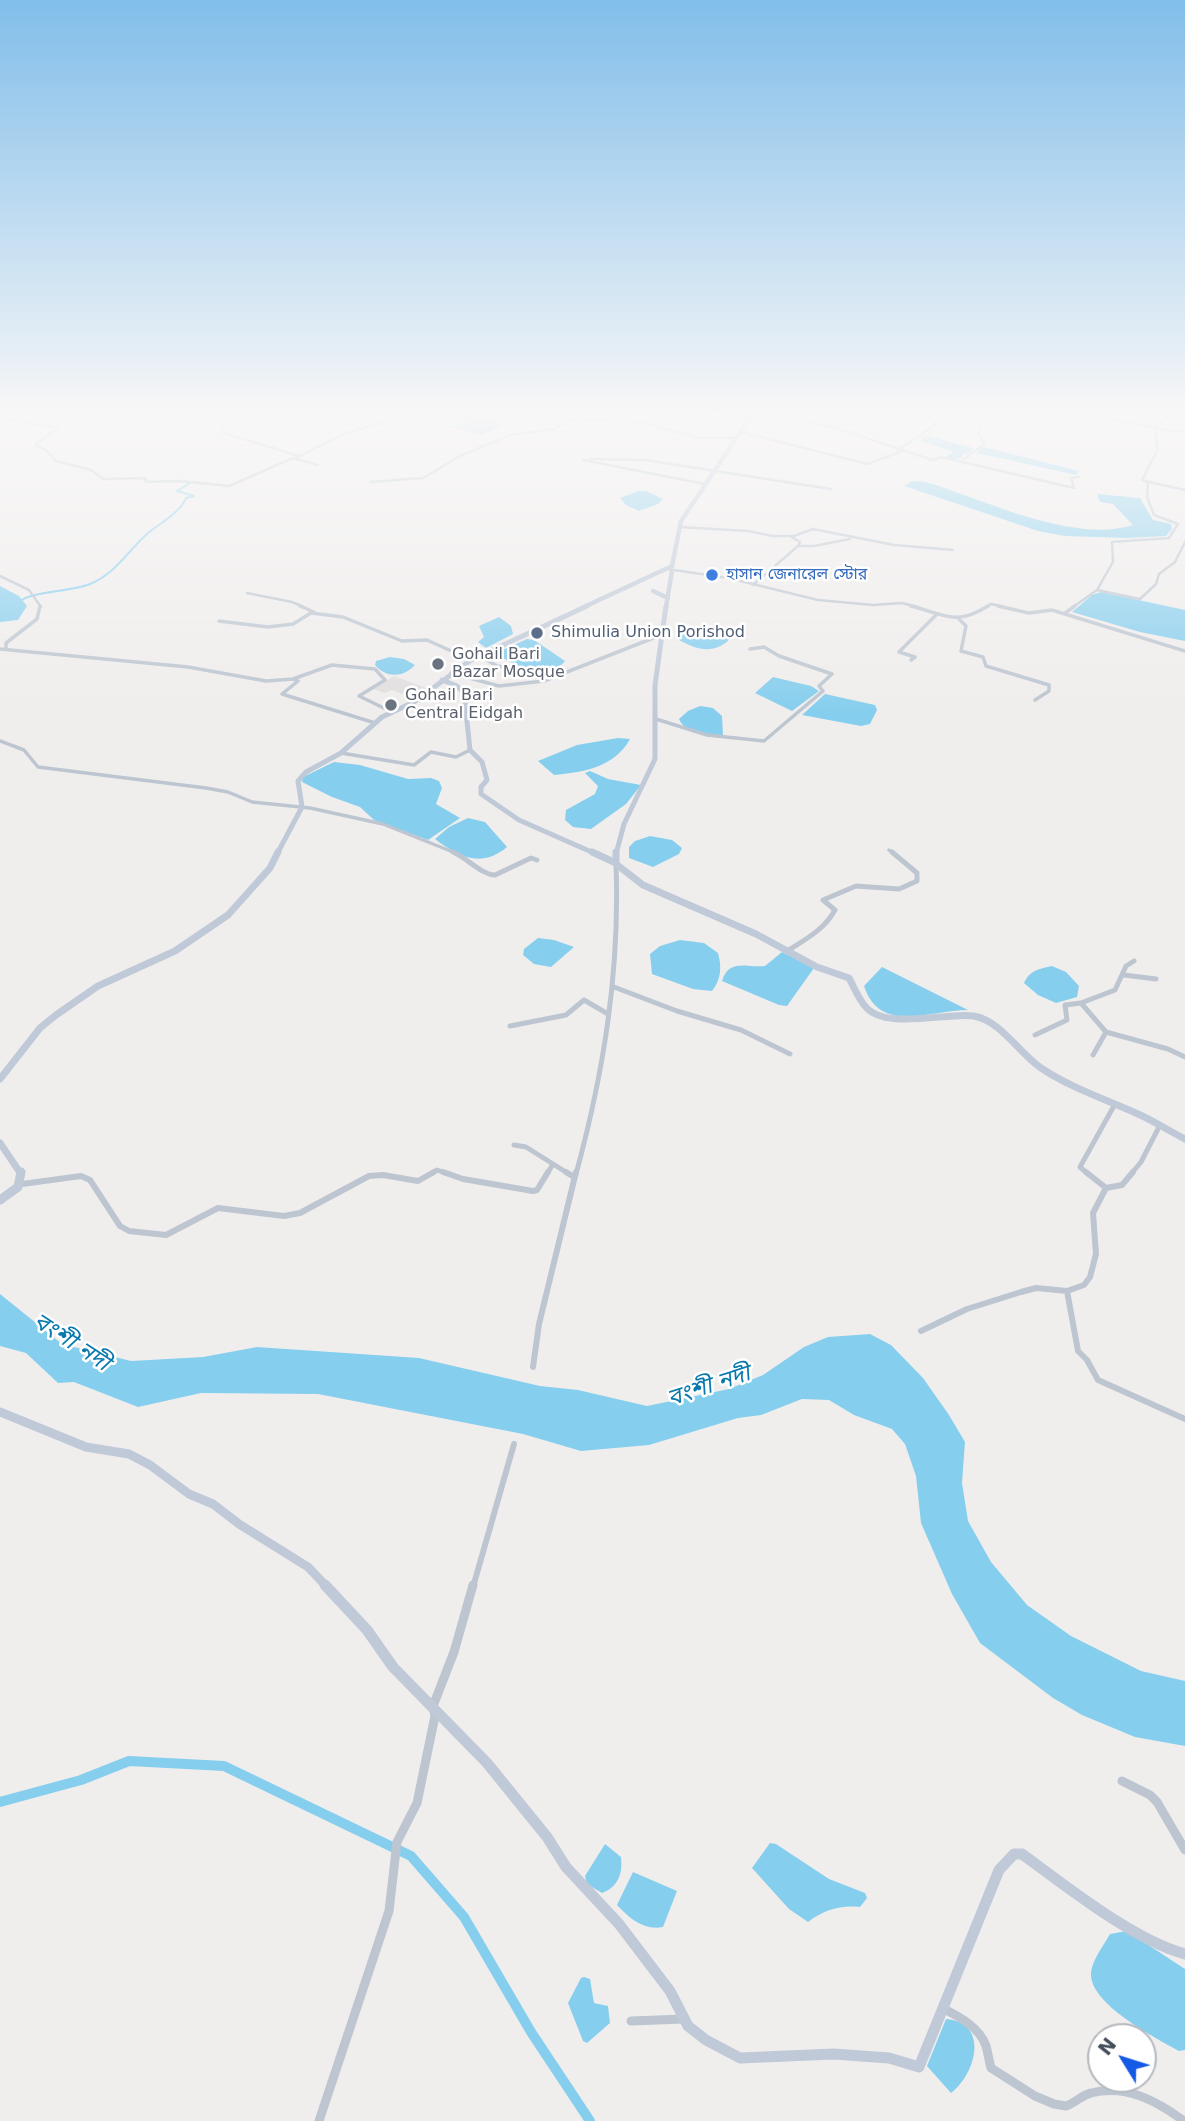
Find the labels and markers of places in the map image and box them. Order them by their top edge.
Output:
place label: হাসান জেনারেল স্টোর [726,565,867,585]
marker: হাসান জেনারেল স্টোর [704,567,720,583]
place label: Shimulia Union Porishod [551,623,745,643]
marker: Shimulia Union Porishod [529,625,545,641]
place label: Gohail Bari Bazar Mosque [452,645,565,683]
marker: Gohail Bari Bazar Mosque [430,656,446,672]
place label: Gohail Bari Central Eidgah [405,686,523,724]
marker: Gohail Bari Central Eidgah [383,697,399,713]

